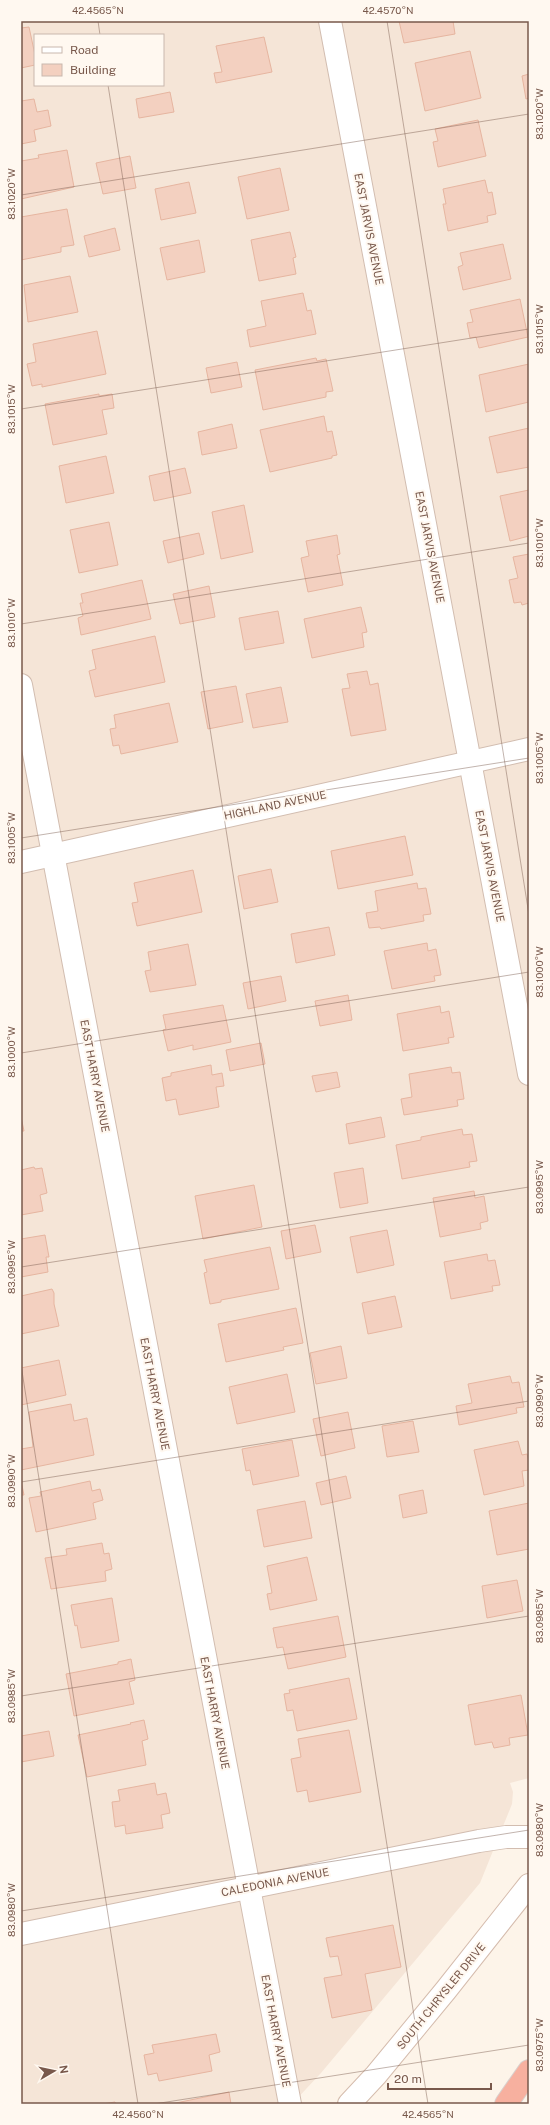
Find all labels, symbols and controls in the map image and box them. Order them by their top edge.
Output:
text: 42.4565°N [72,4,124,16]
text: 42.4570°N [362,4,414,16]
legend [34,34,164,86]
text: Road [70,43,98,57]
text: Building [70,63,116,77]
text: 83.1020°W [533,88,545,140]
text: 83.1020°W [5,168,17,220]
street label: EAST JARVIS AVENUE [352,172,386,286]
text: 83.1015°W [533,304,545,354]
text: 83.1015°W [5,384,17,434]
street label: EAST JARVIS AVENUE [413,490,447,604]
text: 83.1010°W [533,518,545,568]
text: 83.1010°W [5,598,17,648]
text: 83.1005°W [533,732,545,784]
street label: HIGHLAND AVENUE [223,788,328,822]
street label: EAST JARVIS AVENUE [473,809,507,923]
text: 83.1005°W [5,812,17,864]
text: 83.1000°W [533,946,545,998]
street label: EAST HARRY AVENUE [78,1019,112,1134]
text: 83.1000°W [5,1026,17,1078]
text: 83.0995°W [533,1160,545,1214]
text: 83.0995°W [5,1240,17,1294]
street label: EAST HARRY AVENUE [138,1337,172,1452]
text: 83.0990°W [533,1374,545,1428]
text: 83.0990°W [5,1454,17,1508]
text: 83.0985°W [533,1588,545,1643]
street label: EAST HARRY AVENUE [198,1656,232,1771]
text: 83.0985°W [5,1668,17,1723]
text: 83.0980°W [533,1803,545,1857]
street label: CALEDONIA AVENUE [220,1866,330,1898]
text: 83.0980°W [5,1883,17,1937]
street label: SOUTH CHRYSLER DRIVE [394,1940,488,2052]
street label: EAST HARRY AVENUE [259,1974,293,2089]
text: 83.0975°W [533,2018,545,2072]
north arrow [34,2051,74,2091]
text: N [57,2064,70,2075]
scale bar [388,2065,491,2091]
text: 20 m [394,2072,422,2086]
text: 42.4560°N [112,2108,164,2120]
text: 42.4565°N [402,2108,454,2120]

